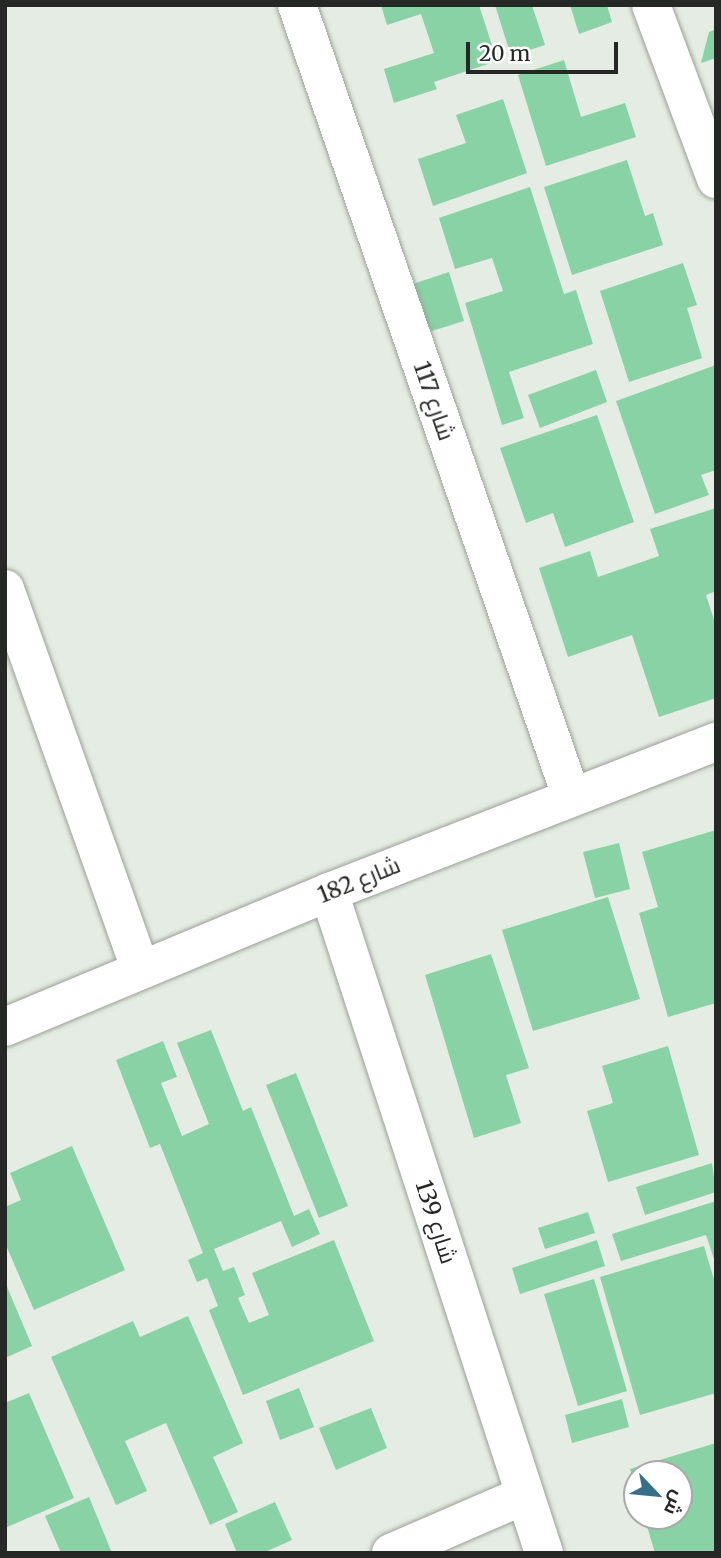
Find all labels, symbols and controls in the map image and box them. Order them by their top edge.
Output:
scale bar [469,28,621,72]
text: 20 m [479,40,530,67]
street label: شارع 117 [408,358,460,444]
street label: شارع 182 [314,851,404,909]
street label: شارع 139 [410,1177,462,1267]
north arrow [623,1460,693,1530]
text: ش [659,1487,691,1520]

